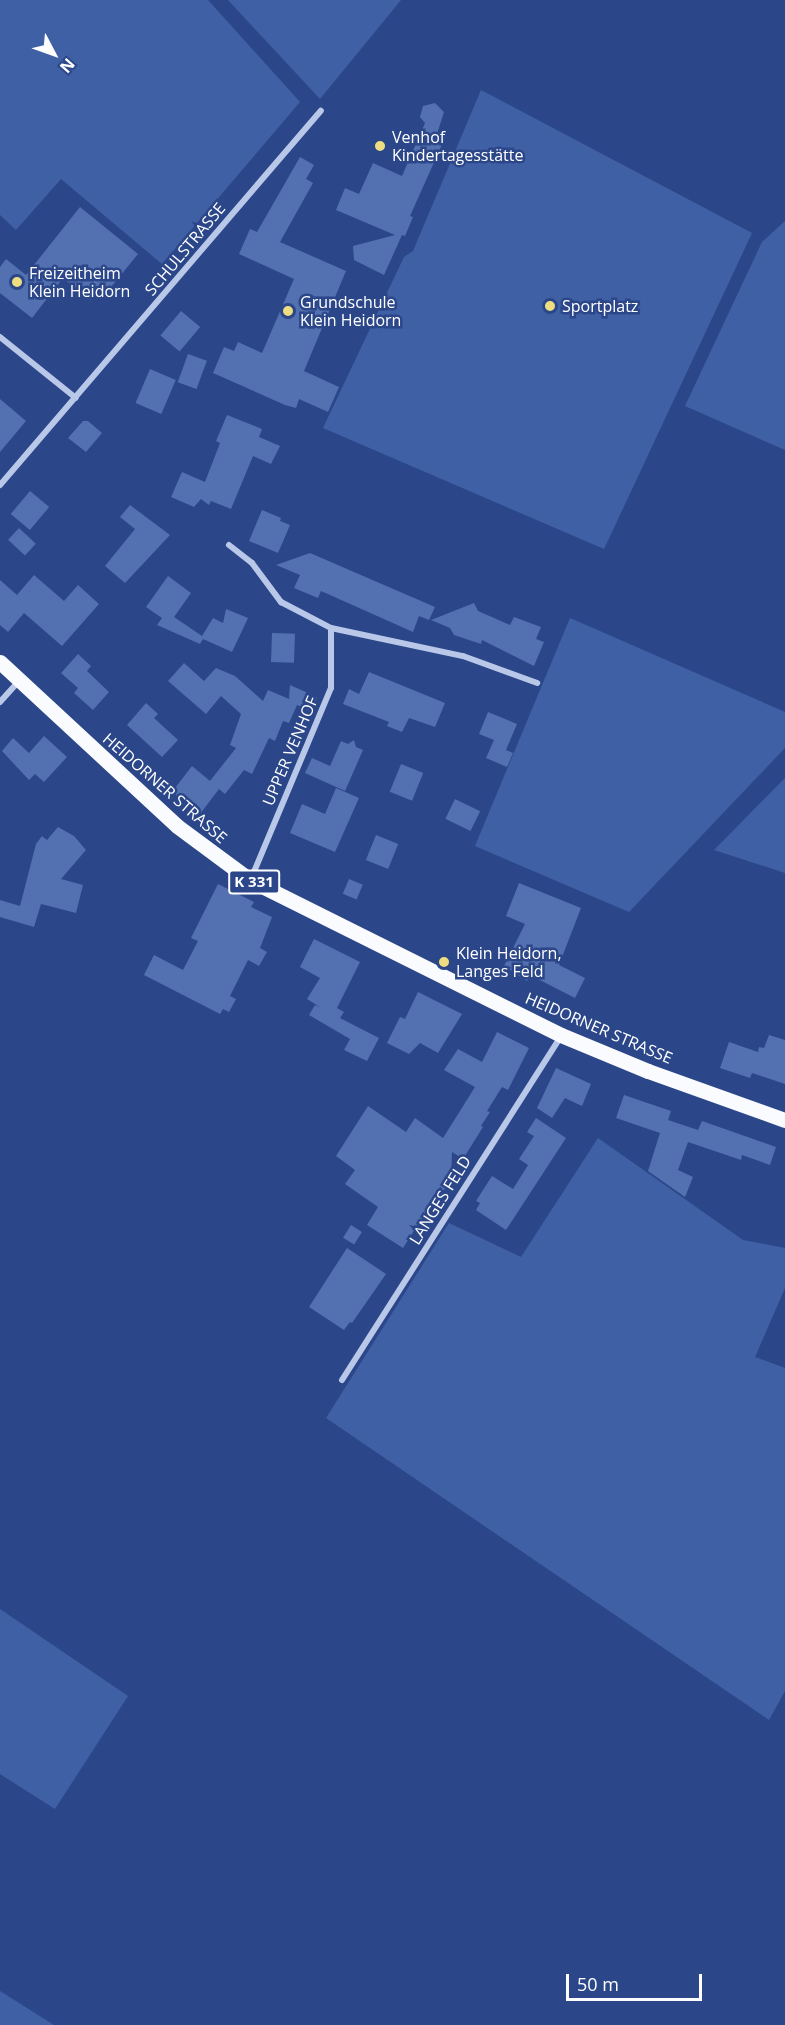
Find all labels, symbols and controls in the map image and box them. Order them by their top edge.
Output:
north arrow [24,24,84,84]
text: N [55,54,80,78]
place label: Venhof Kindertagesstätte [392,127,523,165]
marker: Venhof Kindertagesstätte [373,139,387,153]
street label: SCHULSTRASSE [141,199,229,299]
place label: Freizeitheim Klein Heidorn [29,263,130,301]
marker: Freizeitheim Klein Heidorn [10,275,24,289]
place label: Grundschule Klein Heidorn [300,292,401,330]
place label: Sportplatz [562,296,638,316]
marker: Sportplatz [543,299,557,313]
marker: Grundschule Klein Heidorn [281,304,295,318]
street label: UPPER VENHOF [258,693,322,809]
street label: HEIDORNER STRASSE [99,729,231,847]
road number: K 331 [227,870,281,894]
place label: Klein Heidorn, Langes Feld [456,943,562,981]
marker: Klein Heidorn, Langes Feld [437,955,451,969]
street label: HEIDORNER STRASSE [522,988,676,1068]
street label: LANGES FELD [405,1152,475,1248]
scale bar [569,1962,706,2000]
text: 50 m [577,1972,619,1996]

